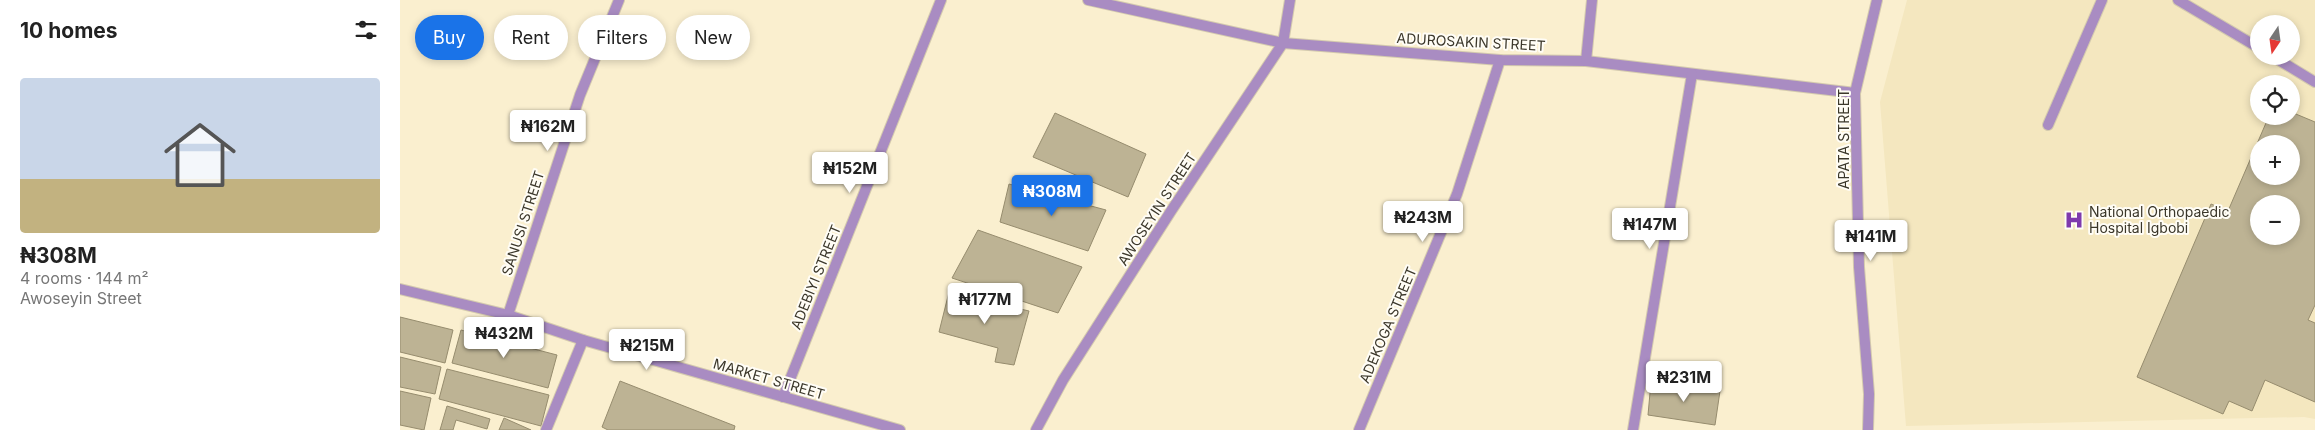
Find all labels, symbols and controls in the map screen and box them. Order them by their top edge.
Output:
chip: Buy [415,15,484,60]
chip: Rent [494,15,568,60]
chip: Filters [578,15,666,60]
chip: New [676,15,750,60]
north arrow [2250,15,2300,65]
map controls [2250,15,2300,245]
icon: filters [352,16,380,44]
text: 10 homes [20,18,118,43]
street label: ADUROSAKIN STREET [1396,29,1546,54]
button: locate [2250,75,2300,125]
street label: APATA STREET [1835,89,1852,189]
icon: home [155,110,245,200]
pin: ₦162M [513,110,583,152]
text: ₦162M [521,116,575,136]
button: + [2250,135,2300,185]
street label: AWOSEYIN STREET [1114,149,1199,268]
pin: ₦152M [815,152,885,194]
text: ₦152M [823,158,877,178]
street label: SANUSI STREET [498,168,547,277]
pin: ₦308M [1017,174,1087,217]
text: ₦308M [1023,181,1081,201]
button: − [2250,195,2300,245]
pin: ₦243M [1388,200,1458,243]
place label: National Orthopaedic Hospital Igbobi [2089,203,2229,236]
text: ₦243M [1394,207,1452,227]
pin: ₦147M [1615,208,1685,250]
hospital icon: National Orthopaedic Hospital Igbobi [2063,209,2085,231]
text: ₦147M [1623,214,1677,234]
pin: ₦141M [1836,220,1906,262]
street label: ADEBIYI STREET [787,222,844,332]
text: ₦141M [1845,226,1897,246]
text: ₦308M [20,243,97,268]
street label: ADEKOGA STREET [1355,264,1420,385]
text: 4 rooms · 144 m² [20,268,149,288]
pin: ₦177M [950,282,1020,325]
text: Awoseyin Street [20,288,142,308]
text: ₦177M [959,289,1011,309]
pin: ₦432M [469,316,539,359]
text: ₦432M [475,323,533,343]
pin: ₦215M [612,328,682,371]
text: ₦215M [620,335,674,355]
street label: MARKET STREET [712,354,827,403]
pin: ₦231M [1649,360,1719,403]
text: ₦231M [1657,367,1711,387]

